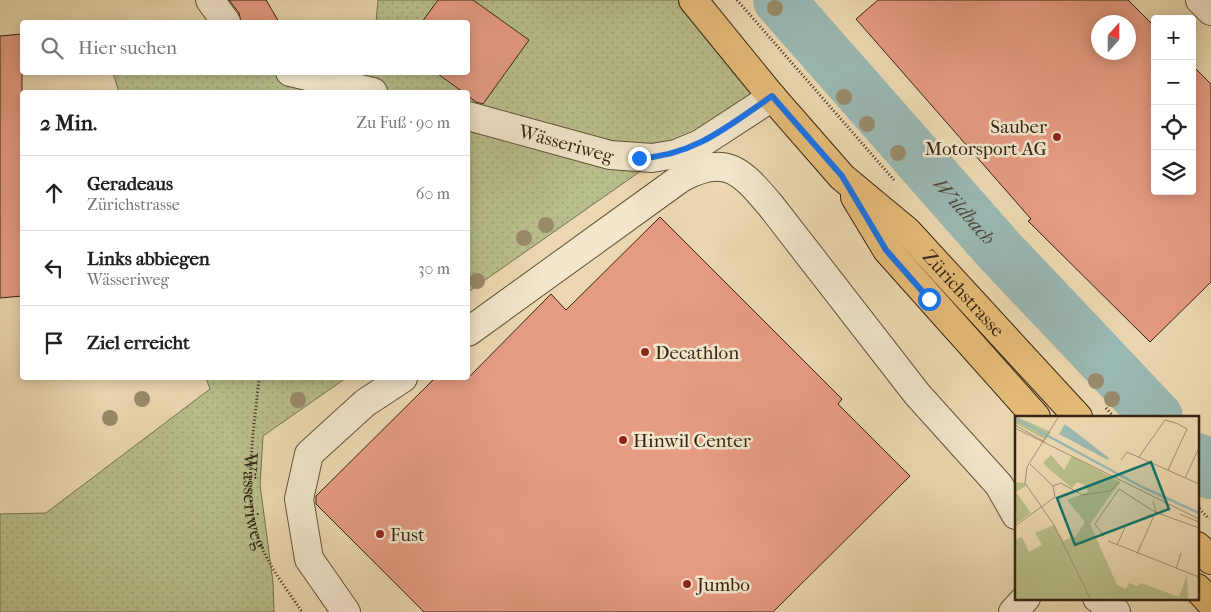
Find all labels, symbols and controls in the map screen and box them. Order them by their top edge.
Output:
north arrow [1091,15,1136,60]
map controls [1151,15,1196,195]
button: + [1151,15,1196,60]
search box [20,20,470,75]
icon: search [38,34,66,62]
text: Hier suchen [78,37,177,59]
button: − [1151,60,1196,105]
button: locate [1151,105,1196,150]
text: 2 Min. [40,111,97,135]
text: Zu Fuß · 90 m [356,113,450,132]
place label: Sauber Motorsport AG [925,116,1048,160]
street label: Wässeriweg [515,120,617,168]
marker: Sauber Motorsport AG [1051,131,1063,143]
route end [628,147,651,170]
button: layers [1151,150,1196,195]
text: Geradeaus [87,173,173,195]
water label: Wildbach [929,173,1000,250]
icon: ahead [40,179,68,207]
text: 60 m [416,184,450,203]
text: Zürichstrasse [87,195,180,214]
street label: Zürichstrasse [918,246,1009,342]
text: Links abbiegen [87,248,210,270]
icon: left [40,254,68,282]
text: 30 m [418,259,450,278]
text: Wässeriweg [87,270,169,289]
route start [918,288,941,311]
icon: arrive [40,329,68,357]
text: Ziel erreicht [87,332,190,354]
place label: Decathlon [655,342,739,364]
marker: Decathlon [639,346,651,358]
inset map [1015,416,1198,600]
place label: Hinwil Center [633,430,752,452]
marker: Hinwil Center [617,434,629,446]
street label: Wässeriweg [238,451,272,554]
place label: Fust [390,524,425,546]
marker: Fust [374,528,386,540]
place label: Jumbo [695,574,750,596]
marker: Jumbo [681,578,693,590]

